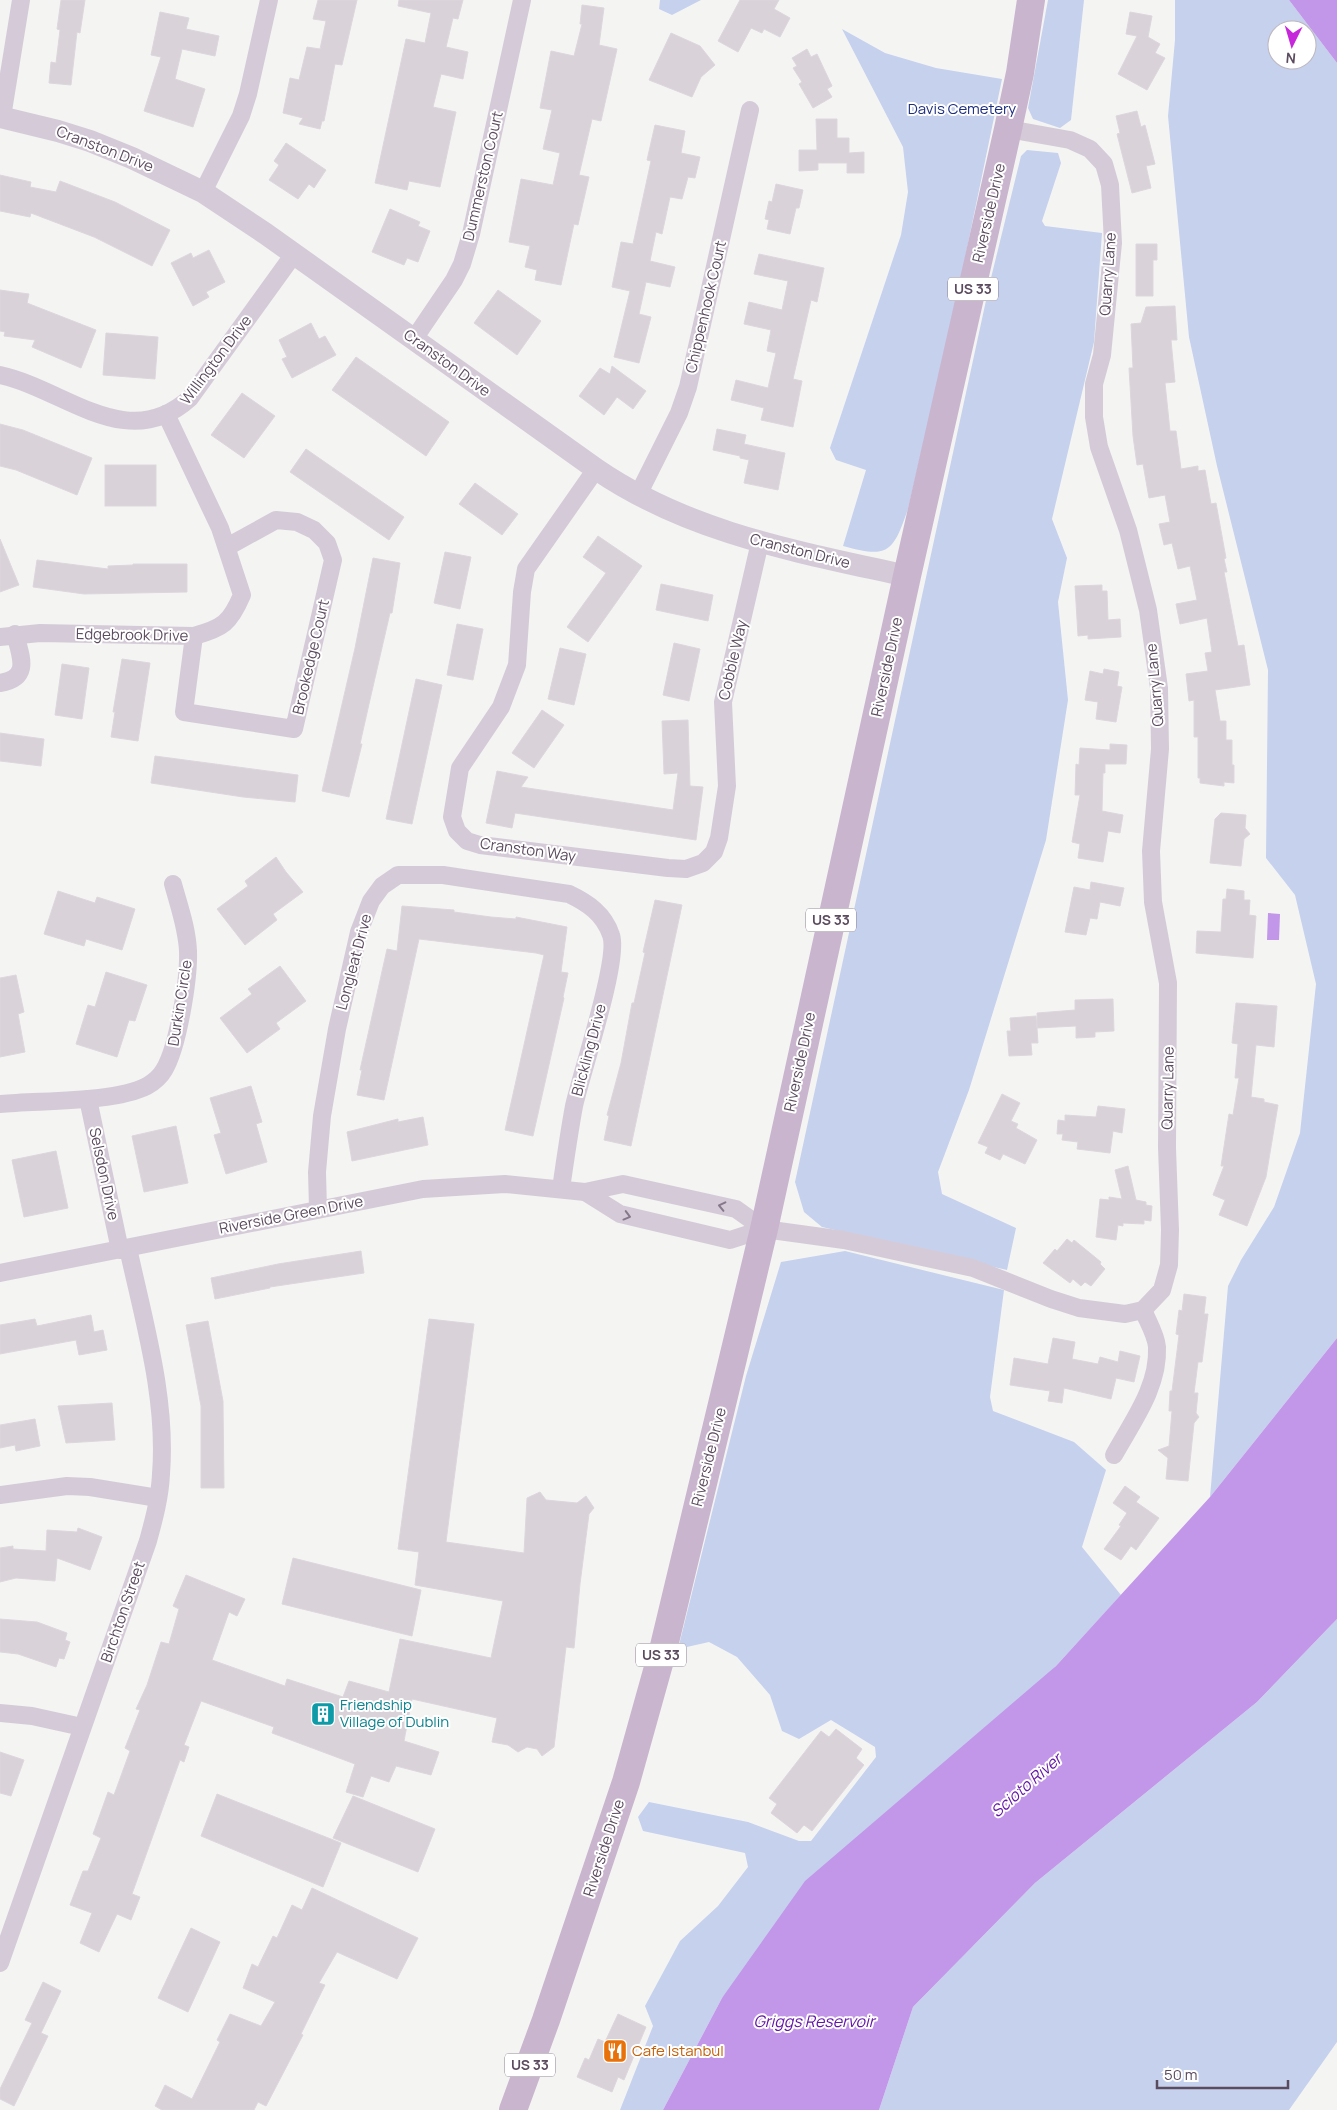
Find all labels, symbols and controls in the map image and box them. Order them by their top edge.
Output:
north arrow [1267,20,1317,70]
text: N [1285,49,1297,68]
park label: Davis Cemetery [908,98,1016,119]
street label: Dummerston Court [457,109,508,243]
street label: Cranston Drive [54,120,157,177]
street label: Riverside Drive [967,161,1010,265]
street label: Quarry Lane [1094,231,1121,316]
street label: Chippenhook Court [680,239,731,375]
road number: US 33 [948,278,998,300]
street label: Willington Drive [175,310,256,409]
street label: Cranston Drive [400,324,495,401]
street label: Cranston Drive [748,528,853,573]
street label: Brookedge Court [287,597,334,717]
street label: Riverside Drive [866,615,907,719]
street label: Cobble Way [713,618,752,702]
street label: Edgebrook Drive [76,623,189,646]
street label: Quarry Lane [1140,642,1169,727]
street label: Cranston Way [479,832,577,867]
road number: US 33 [806,908,856,932]
street label: Longleat Drive [331,911,377,1012]
street label: Durkin Circle [162,958,197,1048]
street label: Blickling Drive [566,1001,611,1098]
street label: Riverside Drive [779,1010,820,1114]
street label: Quarry Lane [1156,1046,1179,1130]
street label: Selsdon Drive [84,1126,125,1222]
street label: Riverside Green Drive [217,1190,365,1239]
one-way arrow [717,1201,726,1212]
one-way arrow [623,1210,631,1220]
street label: Riverside Drive [686,1405,731,1509]
street label: Birchton Street [95,1558,150,1665]
road number: US 33 [636,1644,686,1666]
place label: Friendship Village of Dublin [340,1694,449,1732]
building icon: Friendship Village of Dublin [310,1701,336,1727]
water label: Scioto River [986,1747,1068,1822]
street label: Riverside Drive [578,1796,629,1899]
water label: Griggs Reservoir [753,2010,877,2032]
restaurant icon: Cafe Istanbul [602,2038,628,2064]
place label: Cafe Istanbul [632,2040,724,2061]
road number: US 33 [505,2054,555,2076]
scale bar [1157,2058,1288,2090]
text: 50 m [1164,2064,1198,2085]

